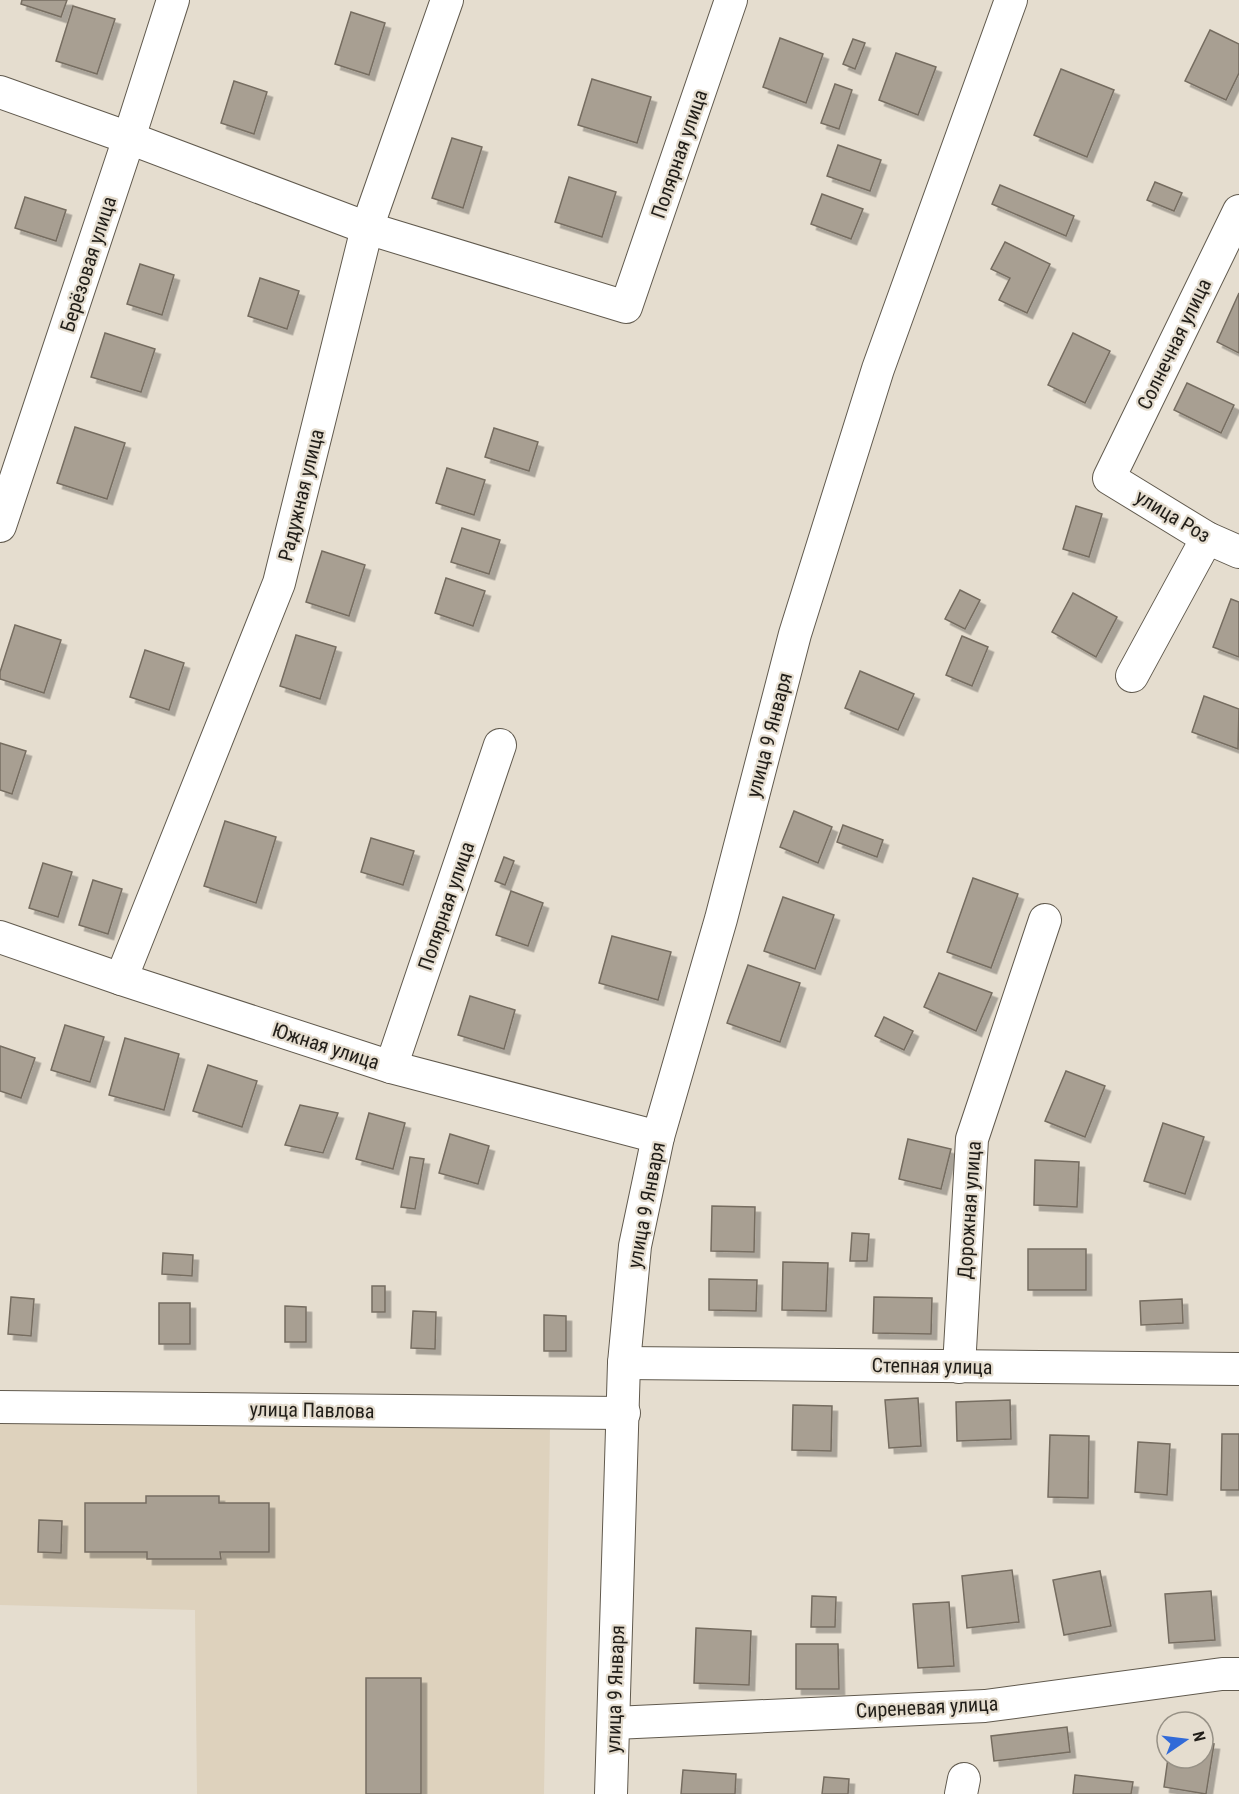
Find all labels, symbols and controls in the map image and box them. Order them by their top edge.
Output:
street label: Полярная улица [646,87,712,221]
street label: Берёзовая улица [55,193,121,335]
street label: Солнечная улица [1132,274,1216,414]
street label: Радужная улица [273,426,329,564]
street label: улица Роз [1131,484,1215,548]
street label: улица 9 Января [741,670,797,800]
street label: Полярная улица [413,839,479,973]
street label: Южная улица [270,1017,382,1075]
street label: улица 9 Января [622,1140,670,1270]
street label: Дорожная улица [952,1140,986,1280]
street label: Степная улица [871,1353,993,1379]
street label: улица Павлова [249,1397,375,1423]
street label: улица 9 Января [601,1625,629,1753]
street label: Сиреневая улица [855,1691,999,1723]
north arrow [1155,1710,1215,1770]
text: N [1189,1729,1209,1744]

